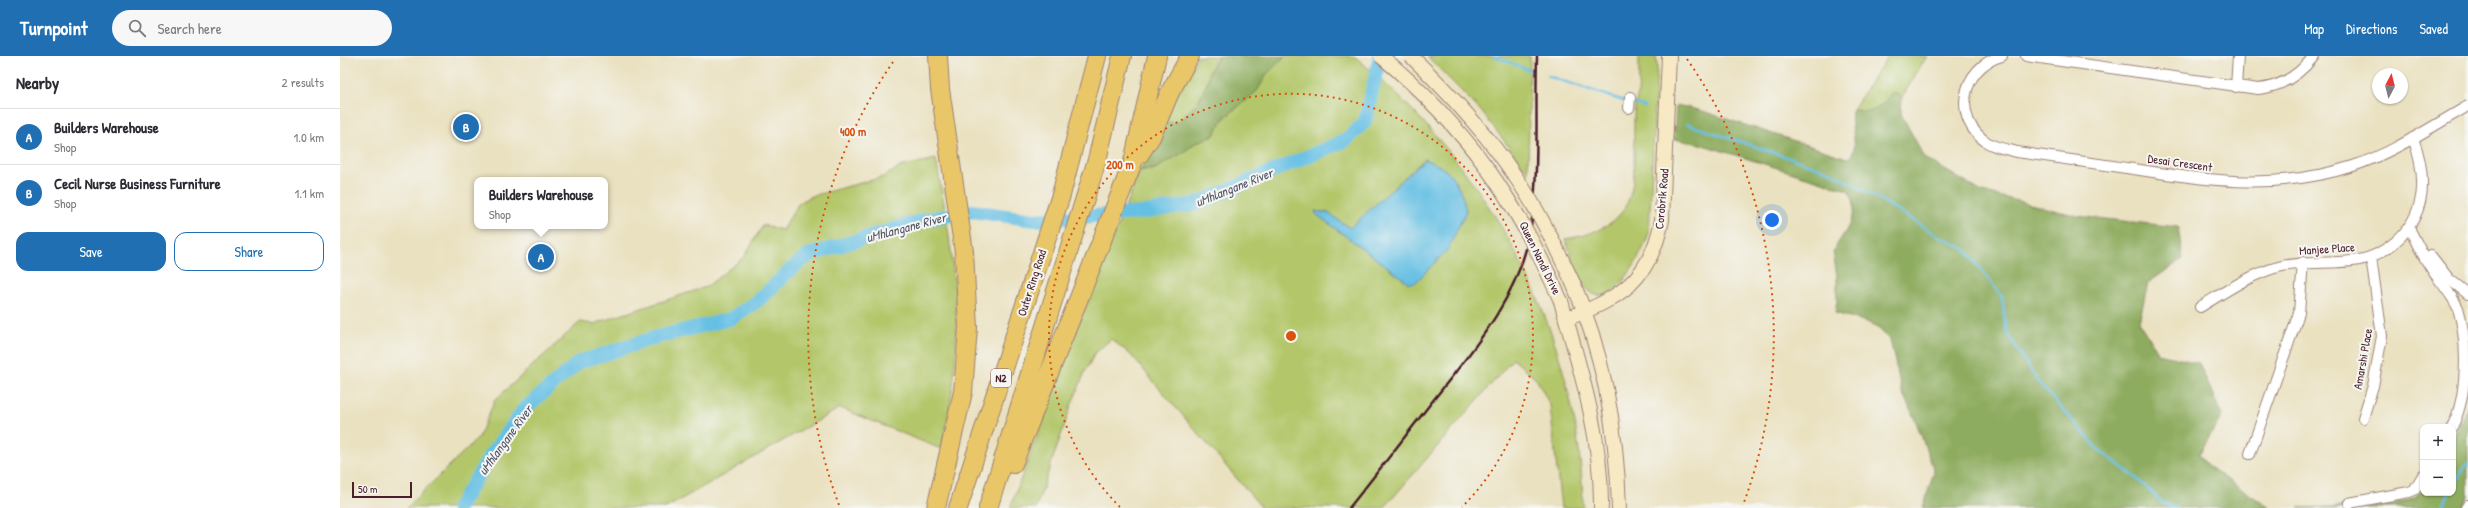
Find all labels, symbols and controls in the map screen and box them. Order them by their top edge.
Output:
search box [112,10,392,46]
text: Turnpoint [20,15,88,41]
icon: search [126,17,148,39]
text: Search here [158,18,222,39]
text: Map [2304,19,2324,38]
text: Directions [2346,19,2397,38]
text: Saved [2419,19,2448,38]
north arrow [2372,68,2408,104]
text: Nearby [16,71,59,94]
text: 2 results [282,73,324,91]
pin: B [453,112,479,142]
text: Builders Warehouse [54,117,159,138]
text: 400 m [840,123,866,140]
text: A [26,128,32,146]
text: 1.0 km [293,128,324,146]
text: Shop [54,138,76,156]
street label: Desai Crescent [2147,150,2214,176]
text: 200 m [1106,156,1134,173]
water label: uMhlangane River [1193,163,1278,212]
street label: Corobrik Road [1650,168,1673,230]
text: Cecil Nurse Business Furniture [54,173,221,194]
popup [474,177,608,229]
text: B [26,184,32,202]
text: 1.1 km [295,184,324,202]
text: Builders Warehouse [489,184,593,205]
text: Shop [54,194,76,212]
text: Shop [489,205,511,223]
water label: uMhlangane River [864,207,950,247]
your location [1762,210,1782,230]
street label: Queen Nandi Drive [1515,218,1566,297]
button: Save [16,232,166,271]
button: Share [174,232,324,271]
street label: Manjee Place [2299,238,2355,259]
pin: A [528,242,554,272]
street label: Outer Ring Road [1013,247,1050,318]
street label: Amarshi Place [2349,327,2376,391]
centre of rings [1284,329,1298,343]
road number: N2 [991,369,1011,387]
water label: uMhlangane River [474,400,538,479]
map controls [2420,424,2456,496]
button: + [2420,424,2456,460]
button: − [2420,460,2456,496]
scale bar [352,480,412,499]
text: 50 m [358,482,378,496]

